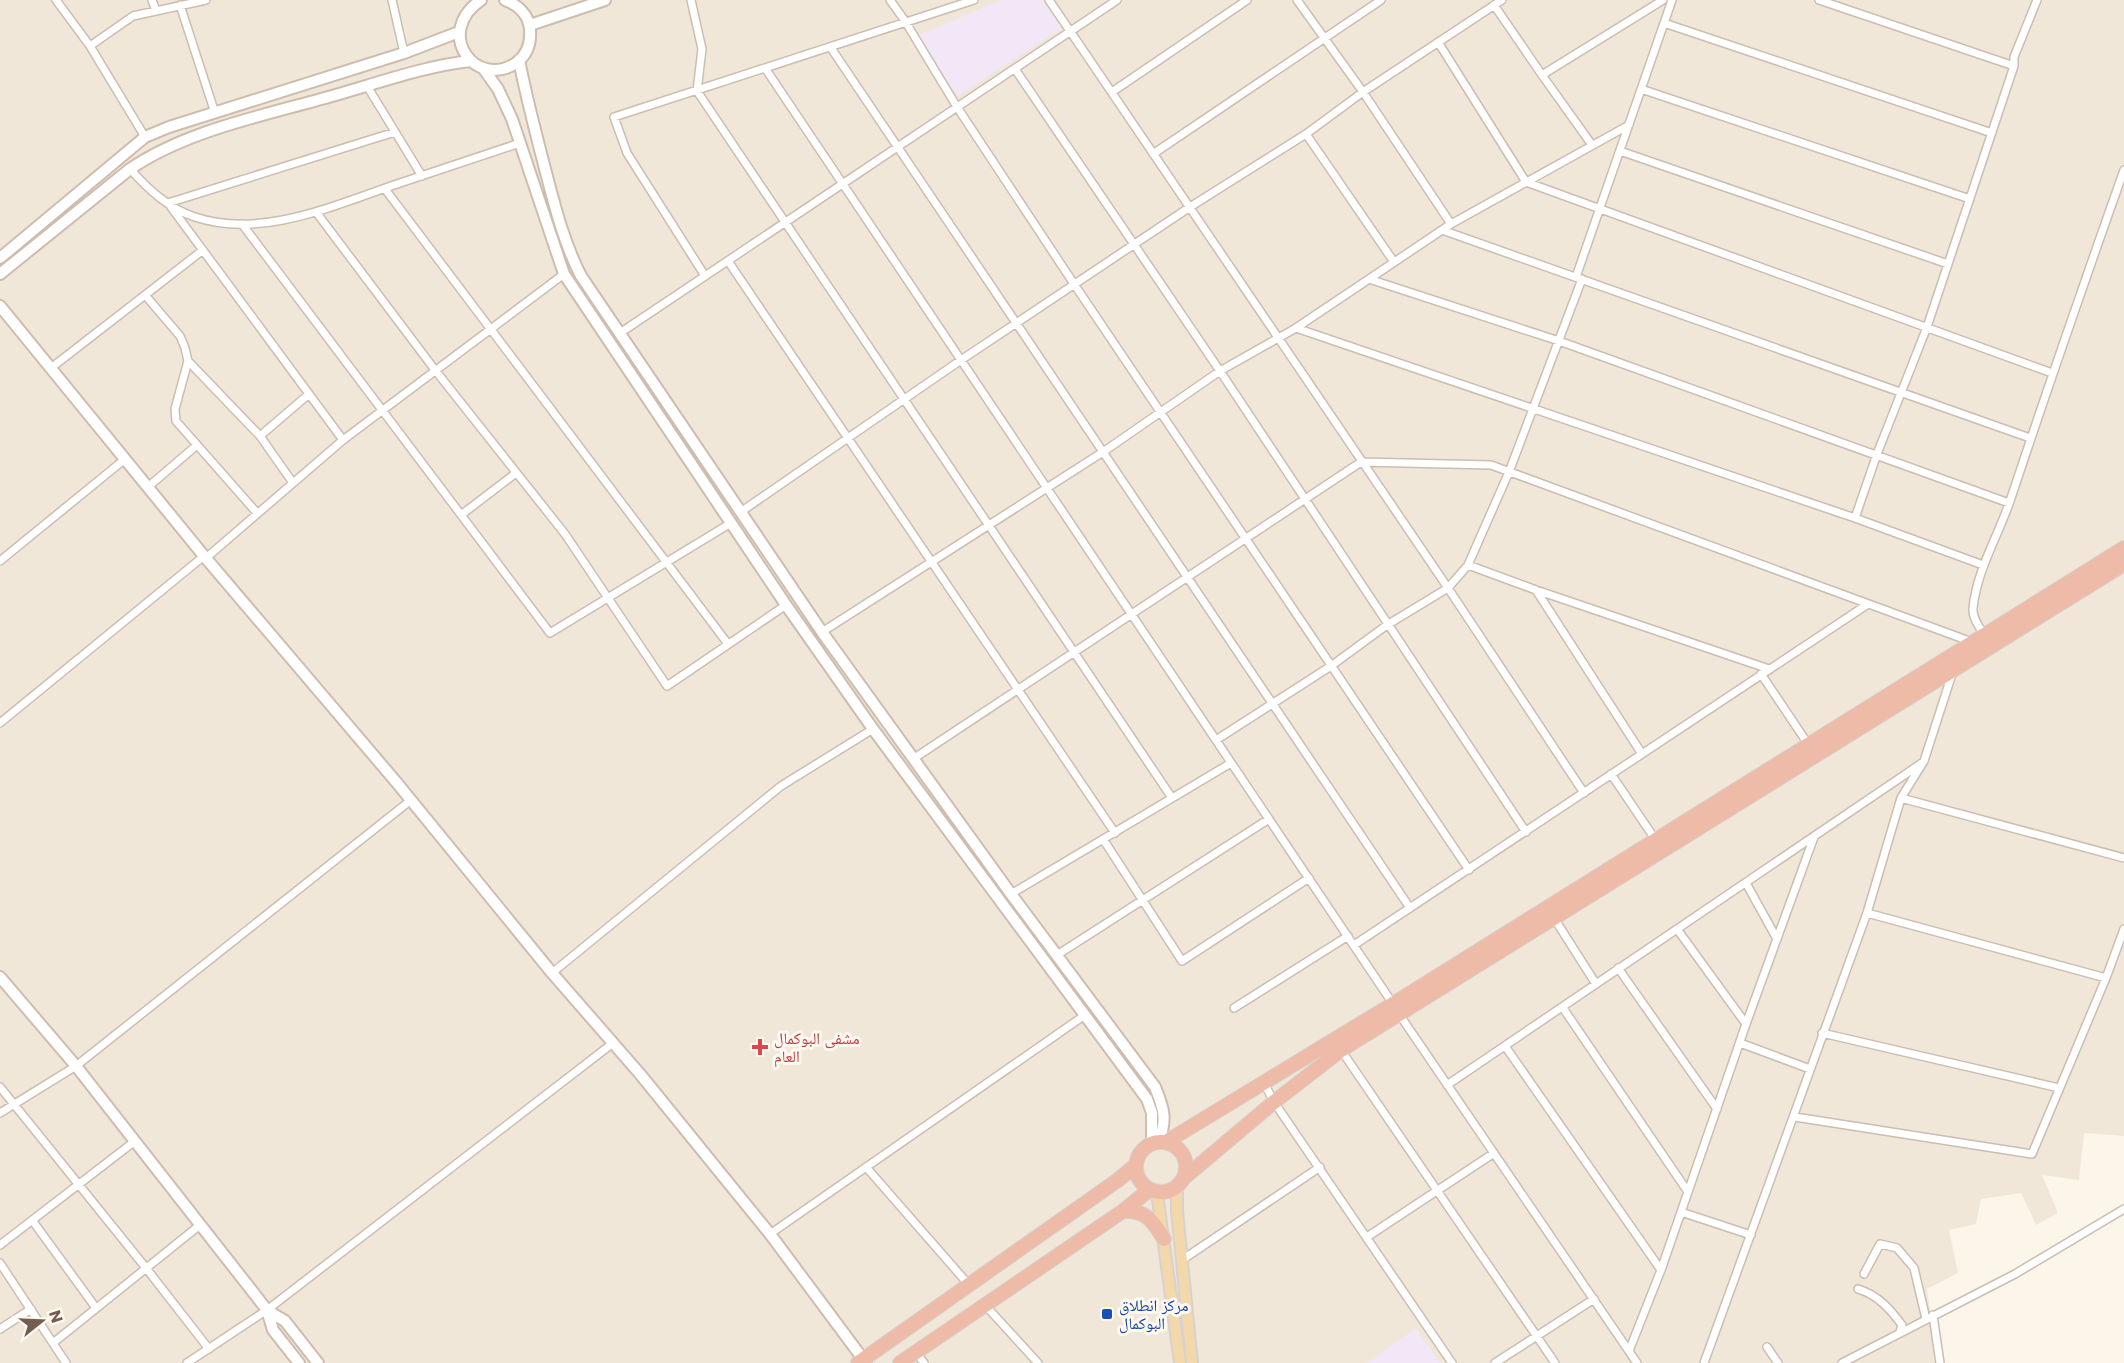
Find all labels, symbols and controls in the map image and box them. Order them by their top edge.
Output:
place label: مشفى البوكمال العام [774,1027,860,1068]
marker: مشفى البوكمال العام [751,1038,769,1056]
north arrow [12,1291,72,1351]
place label: مركز انطلاق البوكمال [1119,1294,1189,1335]
text: N [43,1307,69,1326]
marker: مركز انطلاق البوكمال [1100,1307,1114,1321]

